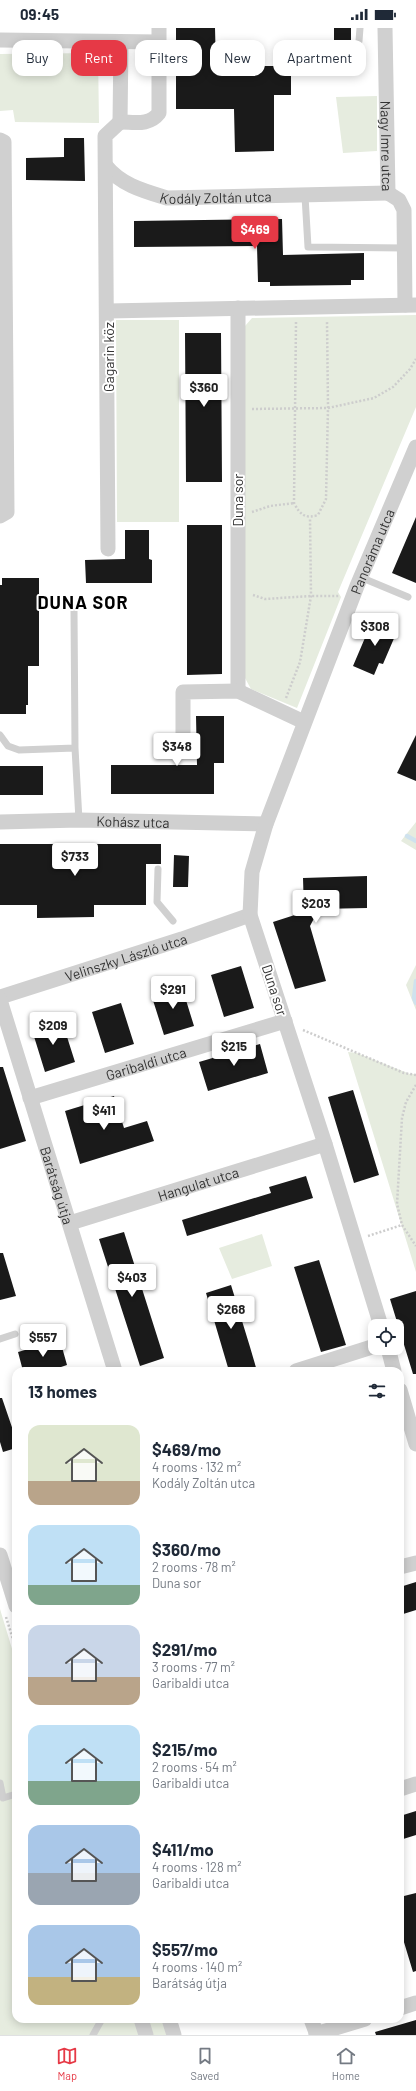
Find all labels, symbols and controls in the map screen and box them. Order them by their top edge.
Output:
text: 09:45 [20,5,59,23]
chip: Buy [12,40,63,76]
chip: Rent [71,40,127,76]
chip: Filters [135,40,202,76]
chip: New [210,40,265,76]
chip: Apartment [273,40,366,76]
street label: Nagy Imre utca [378,100,396,192]
street label: Kodály Zoltán utca [158,187,272,207]
pin: $469 [231,216,279,250]
text: $469 [240,221,270,237]
street label: Gagarin köz [100,322,117,392]
pin: $360 [180,374,228,408]
text: $360 [190,379,218,395]
street label: Duna sor [229,474,246,526]
street label: Panoráma utca [346,506,397,596]
district label: DUNA SOR [37,591,129,613]
pin: $308 [351,613,399,647]
text: $308 [361,618,389,634]
pin: $348 [153,733,201,767]
text: $348 [162,738,192,754]
street label: Kohász utca [96,812,170,830]
pin: $733 [51,843,99,877]
text: $733 [61,848,89,864]
pin: $203 [292,890,340,924]
text: $203 [301,895,331,911]
street label: Velinszky László utca [63,929,189,984]
street label: Duna sor [259,962,291,1018]
pin: $291 [149,976,197,1010]
text: $291 [160,981,186,997]
pin: $209 [29,1012,77,1046]
text: $209 [38,1017,68,1033]
pin: $215 [210,1033,258,1067]
text: $215 [221,1038,247,1054]
street label: Garibaldi utca [104,1043,188,1083]
pin: $411 [80,1097,128,1131]
text: $411 [92,1102,116,1118]
street label: Barátság útja [37,1144,77,1226]
street label: Hangulat utca [155,1163,241,1204]
pin: $403 [108,1264,156,1298]
text: $403 [117,1269,147,1285]
pin: $268 [207,1296,255,1330]
text: $268 [217,1301,245,1317]
map controls [368,1319,404,1355]
button: locate [368,1319,404,1355]
pin: $557 [19,1324,67,1358]
text: $557 [29,1329,57,1345]
icon: filters [366,1380,388,1402]
text: 13 homes [28,1381,97,1401]
text: $469/mo [152,1439,221,1459]
icon: home [60,1441,108,1489]
text: 4 rooms · 132 m² [152,1459,241,1475]
text: Kodály Zoltán utca [152,1475,255,1491]
text: $360/mo [152,1539,221,1559]
icon: home [60,1541,108,1589]
text: 2 rooms · 78 m² [152,1559,236,1575]
text: Duna sor [152,1575,201,1591]
text: $291/mo [152,1639,217,1659]
icon: home [60,1641,108,1689]
text: 3 rooms · 77 m² [152,1659,235,1675]
text: Garibaldi utca [152,1675,229,1691]
text: $215/mo [152,1739,217,1759]
icon: home [60,1741,108,1789]
text: 2 rooms · 54 m² [152,1759,237,1775]
text: Garibaldi utca [152,1775,229,1791]
text: $411/mo [152,1839,214,1859]
icon: home [60,1841,108,1889]
text: 4 rooms · 128 m² [152,1859,241,1875]
text: Garibaldi utca [152,1875,229,1891]
text: $557/mo [152,1939,218,1959]
icon: home [60,1941,108,1989]
text: 4 rooms · 140 m² [152,1959,242,1975]
text: Barátság útja [152,1975,227,1991]
tab: Map [56,2045,78,2082]
tab: Saved [191,2045,219,2082]
tab: Home [332,2045,360,2082]

